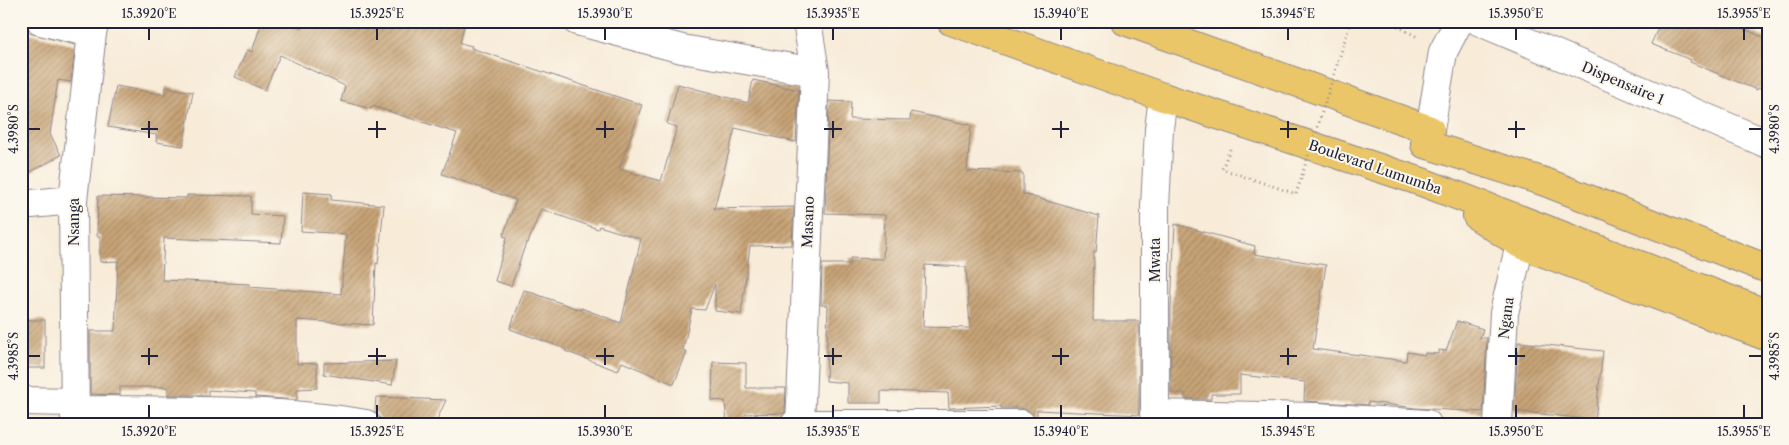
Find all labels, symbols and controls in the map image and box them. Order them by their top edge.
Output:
text: 15.3920°E [121,6,177,21]
text: 15.3925°E [350,6,404,21]
text: 15.3930°E [578,6,632,21]
text: 15.3935°E [806,6,860,21]
text: 15.3940°E [1033,6,1089,21]
text: 15.3945°E [1261,6,1315,21]
text: 15.3950°E [1489,6,1543,21]
text: 15.3955°E [1717,6,1771,21]
street label: Dispensaire 1 [1579,58,1667,108]
text: 4.3980°S [6,104,21,154]
text: 4.3980°S [1767,104,1782,154]
street label: Boulevard Lumumba [1306,136,1444,198]
street label: Masano [798,196,818,248]
street label: Nsanga [65,197,83,246]
street label: Mwata [1146,237,1164,282]
street label: Ngana [1495,295,1518,340]
text: 4.3985°S [6,332,21,380]
text: 4.3985°S [1767,332,1782,380]
text: 15.3920°E [121,424,177,439]
text: 15.3925°E [350,424,404,439]
text: 15.3930°E [578,424,632,439]
text: 15.3935°E [806,424,860,439]
text: 15.3940°E [1033,424,1089,439]
text: 15.3945°E [1261,424,1315,439]
text: 15.3950°E [1489,424,1543,439]
text: 15.3955°E [1717,424,1771,439]

